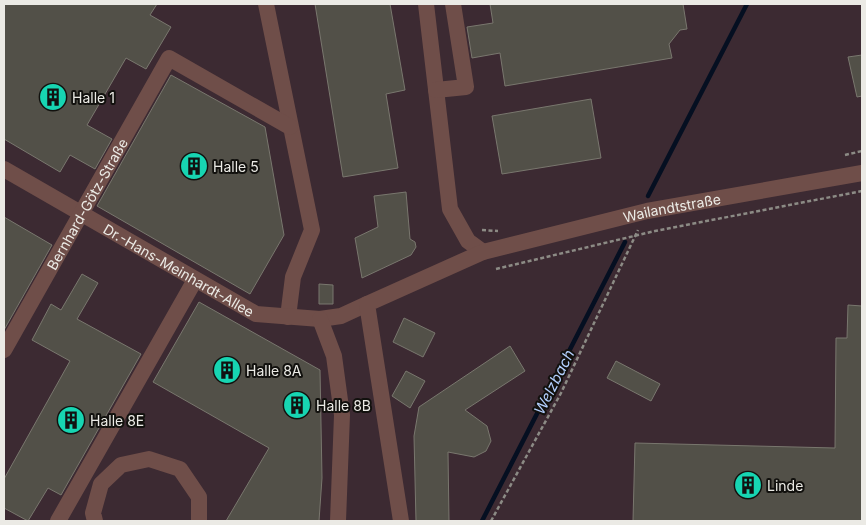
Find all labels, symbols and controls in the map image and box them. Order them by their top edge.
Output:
building icon: Halle 1 [38,82,68,112]
place label: Halle 1 [72,89,115,106]
street label: Bernhard-Götz-Straße [43,135,131,273]
building icon: Halle 5 [179,151,209,181]
place label: Halle 5 [213,158,259,175]
street label: Wailandtstraße [621,190,722,225]
street label: Dr.-Hans-Meinhardt-Allee [101,220,257,320]
water label: Welzbach [530,346,579,418]
building icon: Halle 8A [212,355,242,385]
place label: Halle 8A [246,362,302,379]
building icon: Halle 8B [282,390,312,420]
place label: Halle 8B [316,397,371,414]
building icon: Halle 8E [56,405,86,435]
place label: Halle 8E [90,412,144,429]
building icon: Linde [733,470,763,500]
place label: Linde [767,477,803,494]

